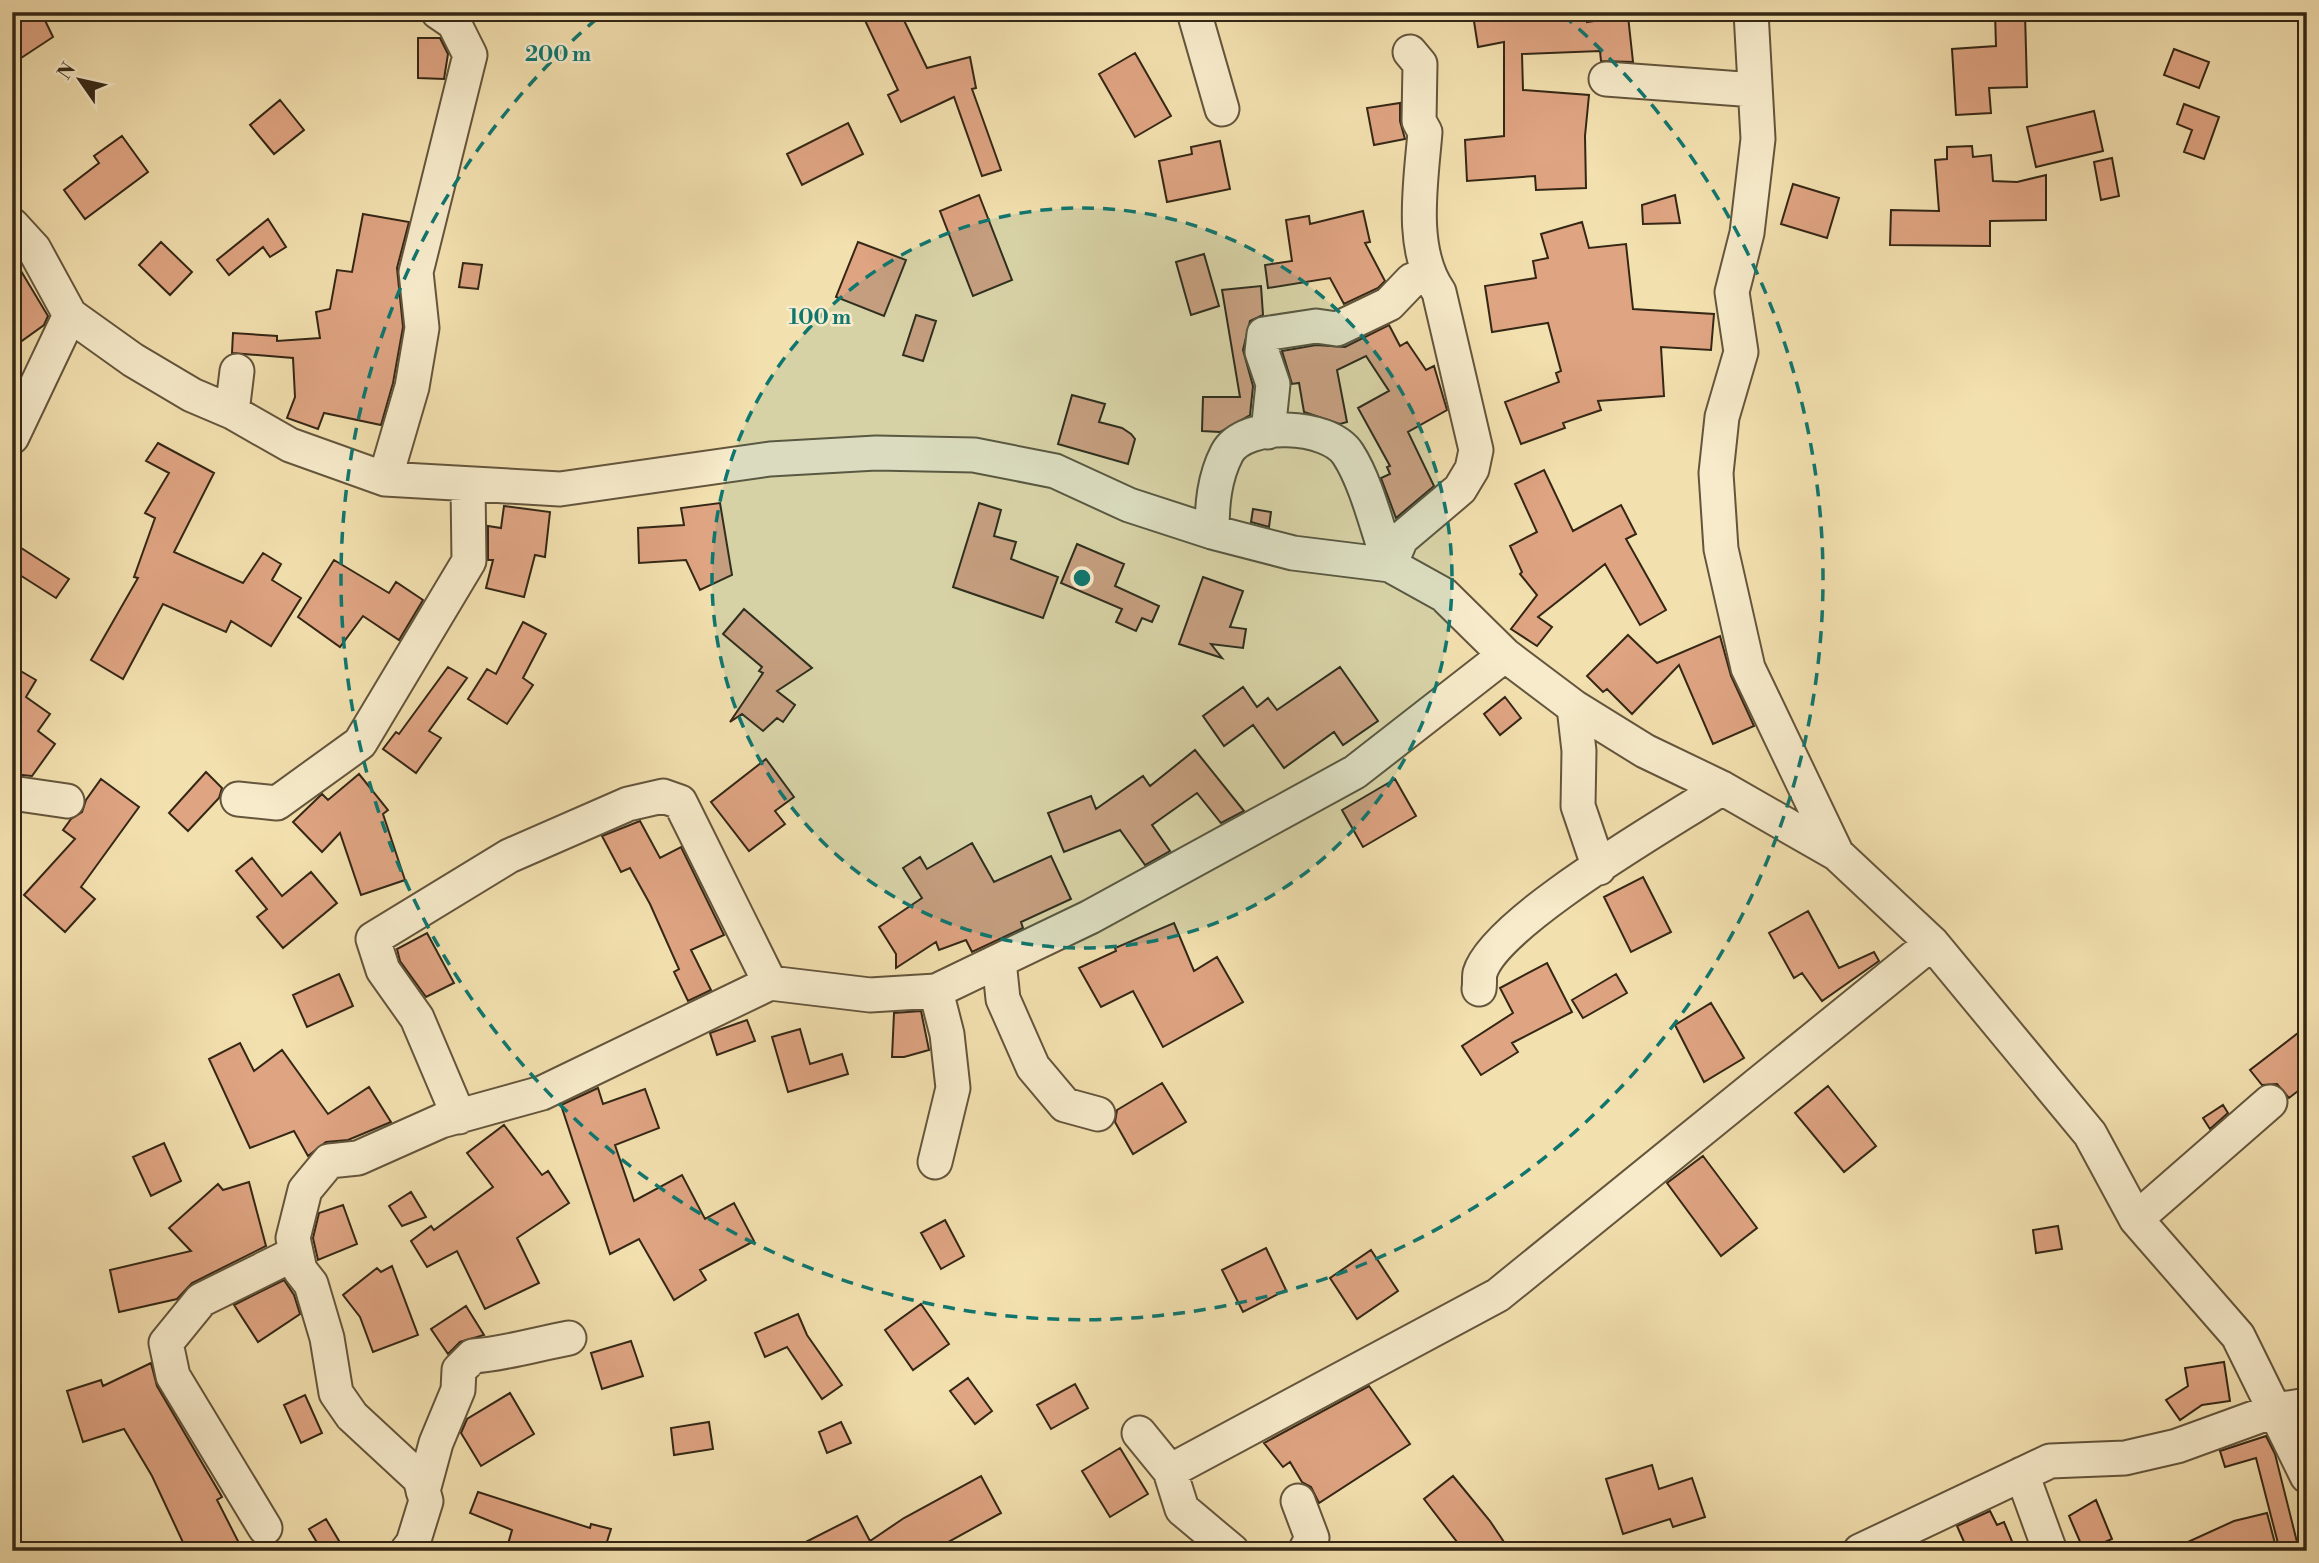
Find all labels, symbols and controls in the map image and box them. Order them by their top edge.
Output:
text: 200 m [525,42,591,68]
north arrow [46,46,116,116]
text: N [53,58,81,84]
text: 100 m [789,305,851,331]
centre of rings [1070,566,1094,590]

